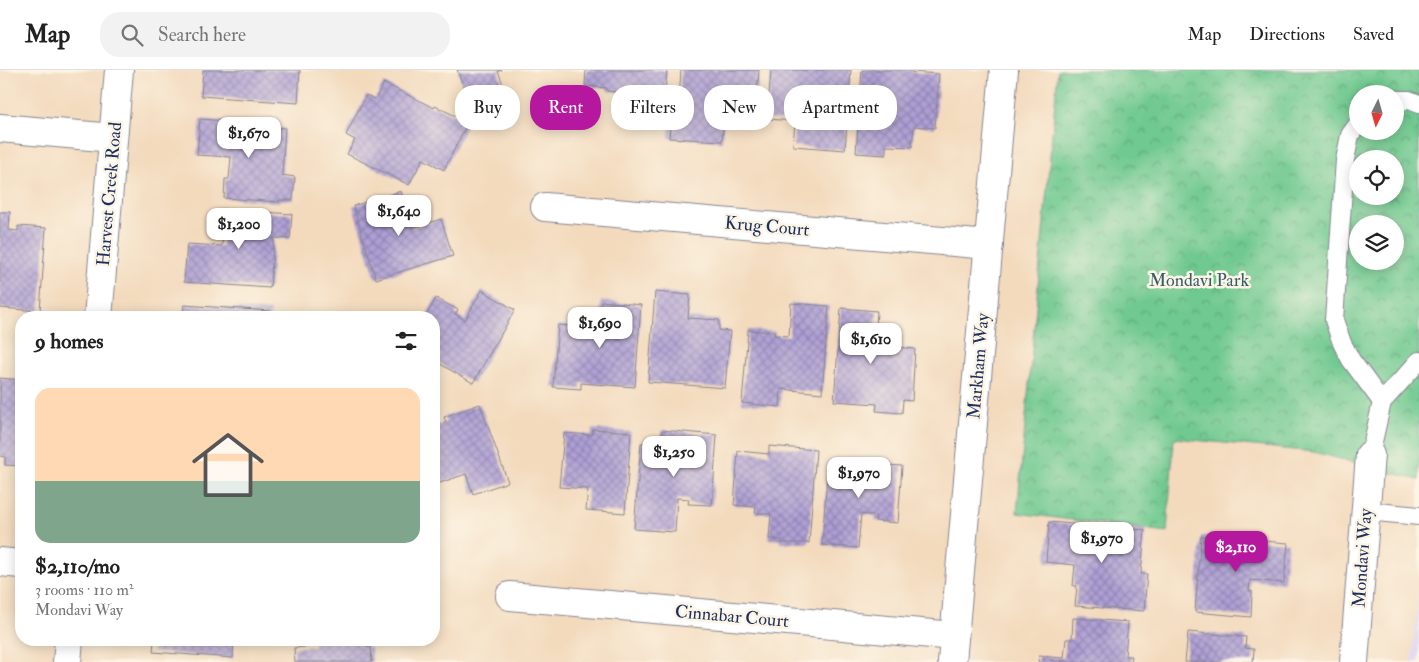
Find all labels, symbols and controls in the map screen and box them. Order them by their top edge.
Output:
search box [100,12,450,57]
text: Map [25,19,70,50]
icon: search [118,21,146,49]
text: Search here [158,23,246,47]
text: Map [1188,23,1221,46]
text: Directions [1249,23,1325,46]
text: Saved [1353,23,1394,46]
chip: Buy [455,85,520,130]
chip: Rent [530,85,601,130]
chip: Filters [611,85,694,130]
chip: New [704,85,774,130]
chip: Apartment [784,85,897,130]
north arrow [1349,85,1404,140]
map controls [1349,85,1404,270]
pin: $1,670 [208,116,290,159]
street label: Harvest Creek Road [92,121,127,267]
text: $1,670 [228,123,270,143]
button: locate [1349,150,1404,205]
pin: $1,640 [358,194,440,237]
text: $1,640 [377,201,421,221]
pin: $1,200 [198,208,280,250]
street label: Krug Court [724,211,810,242]
text: $1,200 [217,214,261,234]
button: layers [1349,215,1404,270]
park label: Mondavi Park [1149,269,1249,292]
pin: $1,690 [559,306,641,349]
street label: Markham Way [962,311,995,420]
text: $1,690 [578,313,622,333]
pin: $1,610 [830,322,912,365]
icon: filters [392,327,420,355]
text: 9 homes [35,328,104,355]
text: $1,610 [851,329,891,349]
icon: home [183,420,273,510]
pin: $1,250 [633,436,715,478]
text: $1,250 [653,442,695,462]
pin: $1,970 [818,456,900,499]
text: $1,970 [838,463,880,483]
street label: Mondavi Way [1348,507,1378,608]
pin: $1,970 [1061,522,1143,564]
text: $1,970 [1081,528,1123,548]
pin: $2,110 [1195,530,1277,573]
text: $2,110 [1216,537,1256,557]
text: $2,110/mo [35,553,120,580]
text: 3 rooms · 110 m² [35,580,133,600]
text: Mondavi Way [35,600,123,620]
street label: Cinnabar Court [674,600,790,633]

